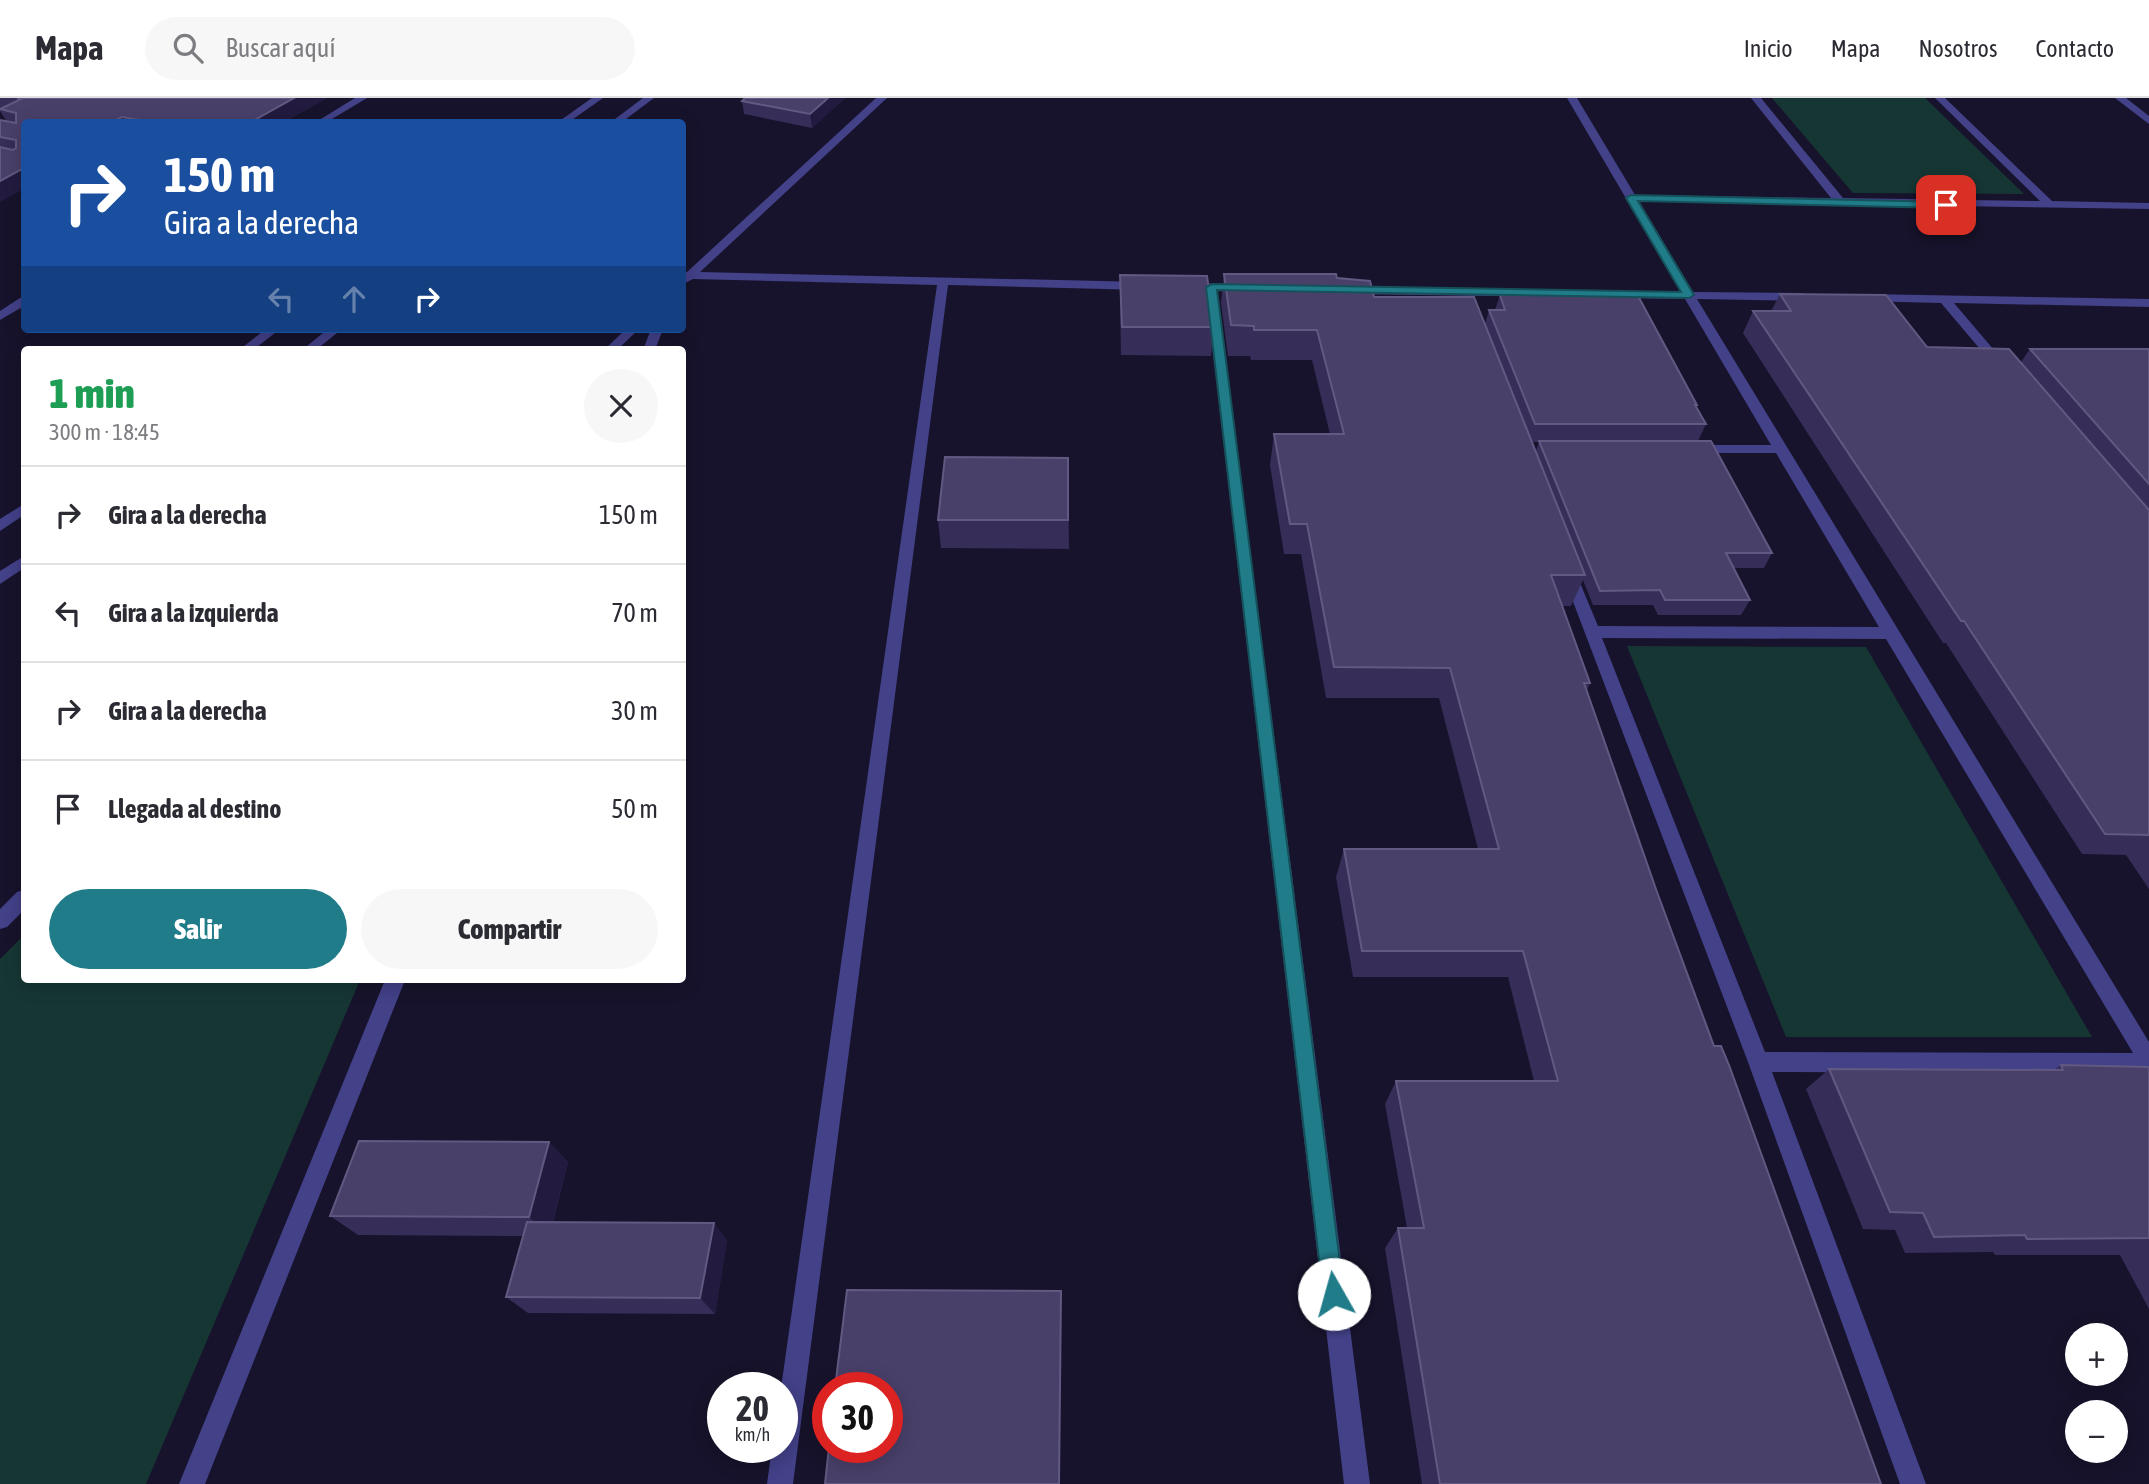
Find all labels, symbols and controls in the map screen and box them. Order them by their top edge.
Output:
search box [145,17,635,80]
text: Mapa [35,29,103,67]
icon: search [169,29,207,67]
text: Buscar aquí [225,33,335,63]
text: Inicio [1744,35,1793,62]
text: Mapa [1831,35,1880,62]
text: Nosotros [1918,35,1997,62]
text: Contacto [2035,35,2114,62]
text: 150 m [164,146,275,202]
icon: right [49,147,140,238]
pin [1916,175,1976,235]
icon: arrive [1927,186,1965,224]
text: Gira a la derecha [164,204,359,241]
icon: left [262,280,300,318]
icon: ahead [335,280,373,318]
icon: right [408,280,446,318]
text: 1 min [49,369,135,417]
button: close [584,369,658,443]
text: 300 m · 18:45 [49,419,160,445]
icon: right [49,496,87,534]
text: Gira a la derecha [108,500,267,530]
text: 150 m [599,500,658,530]
icon: left [49,594,87,632]
text: Gira a la izquierda [108,598,279,628]
text: 70 m [611,598,658,628]
icon: right [49,692,87,730]
text: Gira a la derecha [108,696,267,726]
text: 30 m [611,696,658,726]
icon: arrive [49,790,87,828]
text: Llegada al destino [108,794,281,824]
text: 50 m [611,794,658,824]
button: Salir [49,889,347,969]
button: Compartir [361,889,658,969]
position arrow [1297,1257,1371,1331]
map controls [2065,1323,2128,1463]
button: + [2065,1323,2128,1386]
speed limit sign: 30 [812,1372,903,1463]
text: 20 [736,1388,769,1428]
button: − [2065,1400,2128,1463]
text: km/h [735,1424,770,1445]

